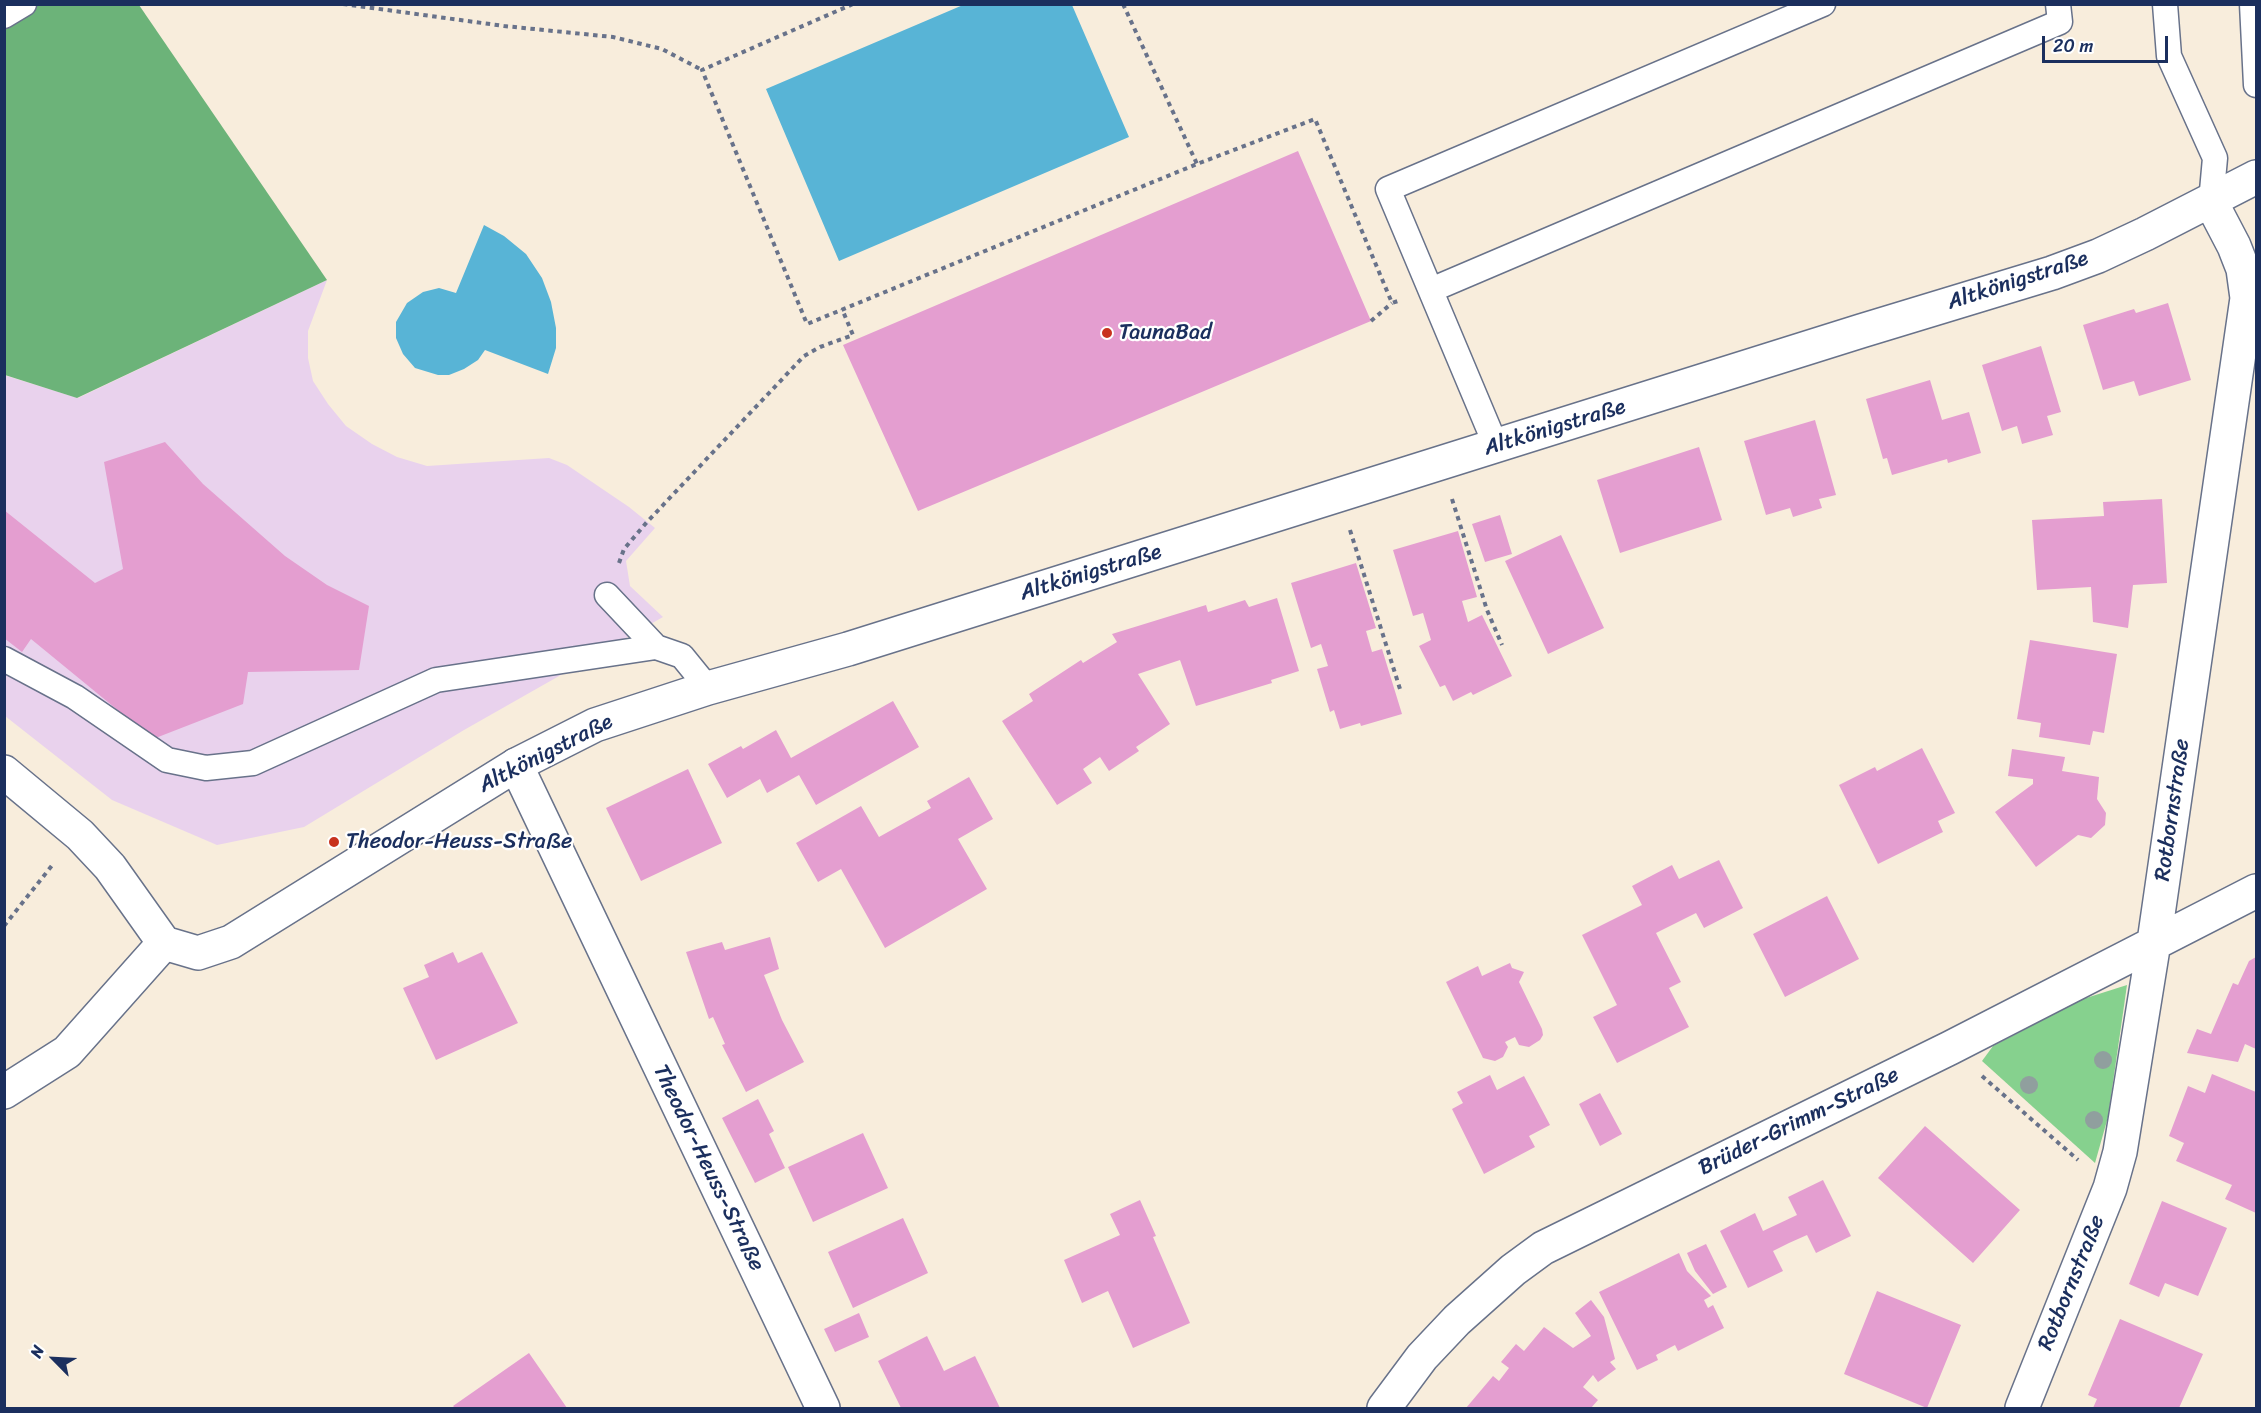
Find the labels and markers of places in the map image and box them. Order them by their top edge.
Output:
place label: TaunaBad [1119,320,1212,346]
marker: TaunaBad [1100,326,1114,340]
place label: Theodor-Heuss-Straße [346,829,572,855]
marker: Theodor-Heuss-Straße [327,835,341,849]

